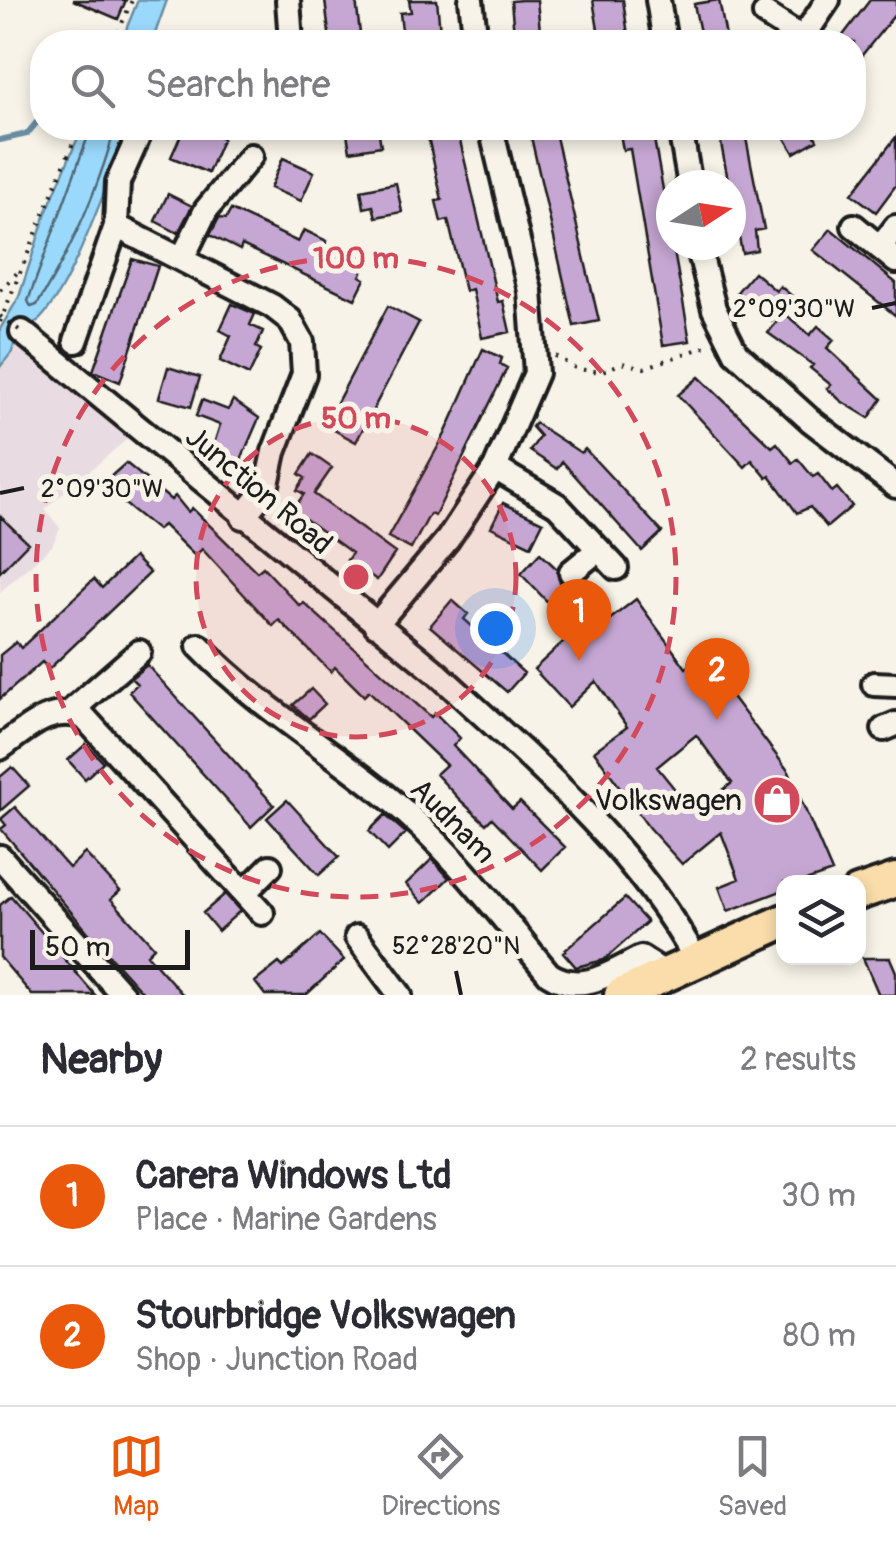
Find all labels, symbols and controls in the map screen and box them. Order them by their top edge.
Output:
search box [30,30,866,140]
icon: search [65,58,120,113]
text: Search here [145,61,331,109]
north arrow [656,170,746,260]
text: 100 m [313,240,399,277]
text: 2°09'30"W [733,294,855,325]
text: 50 m [321,400,391,437]
street label: Junction Road [178,418,340,563]
text: 2°09'30"W [41,474,163,505]
centre of rings [338,559,374,595]
pin: 1 [546,578,612,661]
your location [470,603,521,654]
pin: 2 [684,638,750,720]
street label: Audnam [402,771,503,872]
shop icon: Volkswagen [751,774,803,826]
place label: Volkswagen [594,782,742,819]
map controls [776,875,866,965]
button: layers [776,875,866,965]
scale bar [30,925,190,970]
text: 50 m [45,930,110,965]
text: 52°28'20"N [392,931,520,962]
text: Nearby [40,1034,162,1086]
text: 2 results [740,1040,856,1080]
text: Carera Windows Ltd [135,1152,452,1200]
text: 1 [66,1176,79,1216]
text: 30 m [781,1176,856,1216]
text: Place · Marine Gardens [135,1200,437,1240]
text: Stourbridge Volkswagen [135,1292,516,1340]
text: 2 [64,1316,81,1356]
text: 80 m [783,1316,856,1356]
text: Shop · Junction Road [135,1340,418,1380]
tab: Map [109,1429,164,1524]
tab: Directions [381,1429,500,1524]
tab: Saved [718,1429,787,1524]

